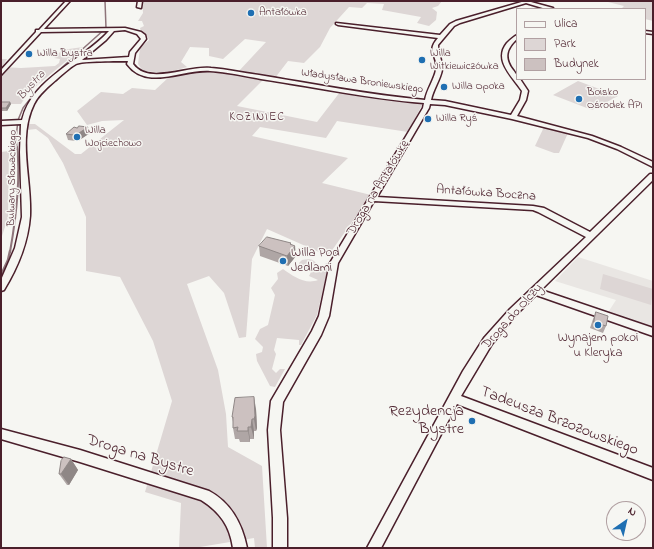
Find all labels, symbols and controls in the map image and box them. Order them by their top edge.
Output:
place label: Antałówka [259,6,307,20]
marker: Antałówka [246,8,256,18]
legend [516,8,646,80]
text: Ulica [554,15,578,33]
text: Park [554,35,576,53]
place label: Willa Bystra [37,47,93,61]
place label: Willa Witkiewiczówka [430,47,499,73]
marker: Willa Bystra [24,49,34,59]
marker: Willa Witkiewiczówka [417,55,427,65]
text: Budynek [554,55,599,73]
street label: Władysława Broniewskiego [300,67,424,97]
water label: Bystra [15,68,49,104]
place label: Willa Opoka [452,80,505,94]
marker: Willa Opoka [439,82,449,92]
place label: Boisko Ośrodek API [587,86,643,112]
marker: Boisko Ośrodek API [574,94,584,104]
district label: KOZINIEC [229,111,285,125]
place label: Willa Ryś [436,112,477,126]
marker: Willa Ryś [423,114,433,124]
place label: Willa Wojciechowo [85,124,142,150]
street label: Bulwary Słowackiego [6,130,20,226]
marker: Willa Wojciechowo [72,132,82,142]
street label: Droga na Antałówkę [344,138,414,238]
street label: Antałówka Boczna [436,183,536,205]
place label: Willa Pod Jedlami [291,246,340,277]
marker: Willa Pod Jedlami [278,256,288,266]
street label: Droga do Olczy [479,281,547,353]
marker: Wynajem pokoi u Kleryka [593,320,603,330]
place label: Wynajem pokoi u Kleryka [558,331,638,362]
street label: Tadeusza Brzozowskiego [477,383,641,461]
place label: Rezydencja Bystre [389,402,464,440]
marker: Rezydencja Bystre [467,416,477,426]
street label: Droga na Bystre [84,432,196,482]
north arrow [606,501,646,541]
text: N [625,503,640,521]

